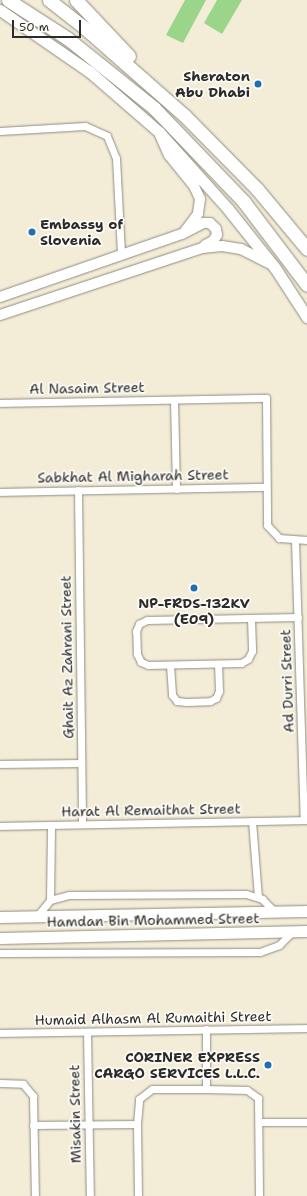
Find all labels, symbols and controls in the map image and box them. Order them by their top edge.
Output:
scale bar [14,12,83,38]
text: 50 m [19,19,49,35]
place label: Sheraton Abu Dhabi [175,68,250,100]
marker: Sheraton Abu Dhabi [253,79,263,89]
place label: Embassy of Slovenia [40,216,123,248]
marker: Embassy of Slovenia [27,227,37,237]
street label: Al Nasaim Street [29,379,145,397]
street label: Sabkhat Al Migharah Street [37,466,229,486]
street label: Ghait Az Zahrani Street [57,575,77,739]
marker: NP-FRDS-132KV (E09) [189,583,199,593]
place label: NP-FRDS-132KV (E09) [138,595,250,628]
street label: Ad Durri Street [277,629,297,733]
street label: Harat Al Remaithat Street [61,800,241,820]
street label: Hamdan Bin Mohammed Street [46,910,260,930]
street label: Humaid Alhasm Al Rumaithi Street [34,1008,272,1028]
place label: CORINER EXPRESS CARGO SERVICES L.L.C. [94,1049,260,1082]
marker: CORINER EXPRESS CARGO SERVICES L.L.C. [263,1060,273,1070]
street label: Misakin Street [66,1065,84,1163]

